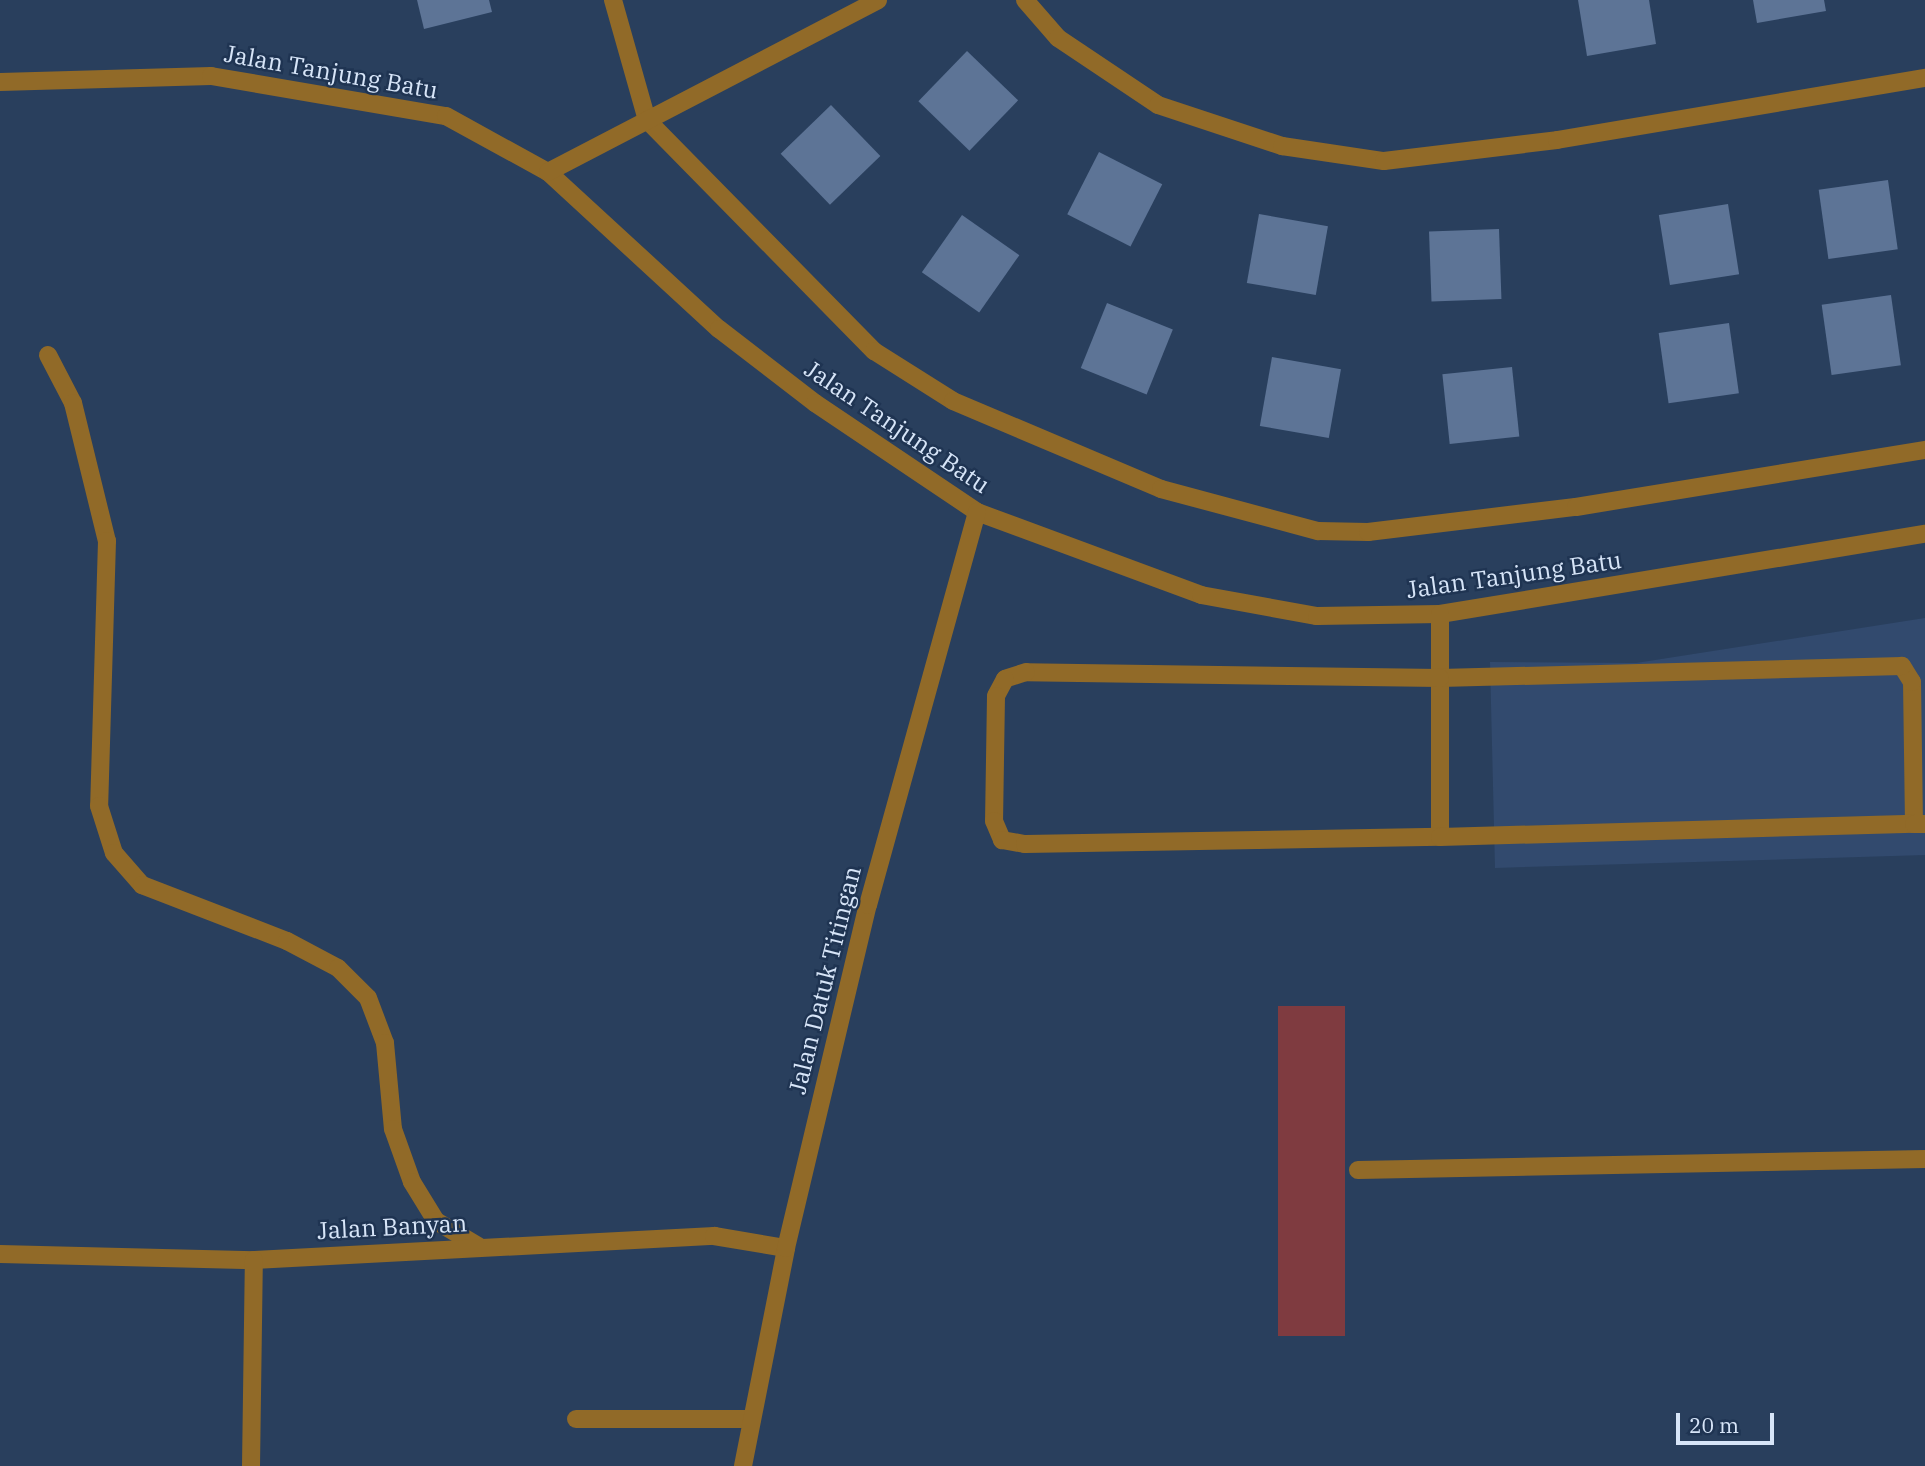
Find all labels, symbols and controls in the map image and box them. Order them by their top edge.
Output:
street label: Jalan Tanjung Batu [222,39,440,105]
street label: Jalan Tanjung Batu [799,354,995,500]
street label: Jalan Tanjung Batu [1405,546,1623,604]
street label: Jalan Datuk Titingan [783,863,867,1097]
street label: Jalan Banyan [316,1209,468,1245]
scale bar [1680,1400,1778,1444]
text: 20 m [1689,1411,1739,1439]

